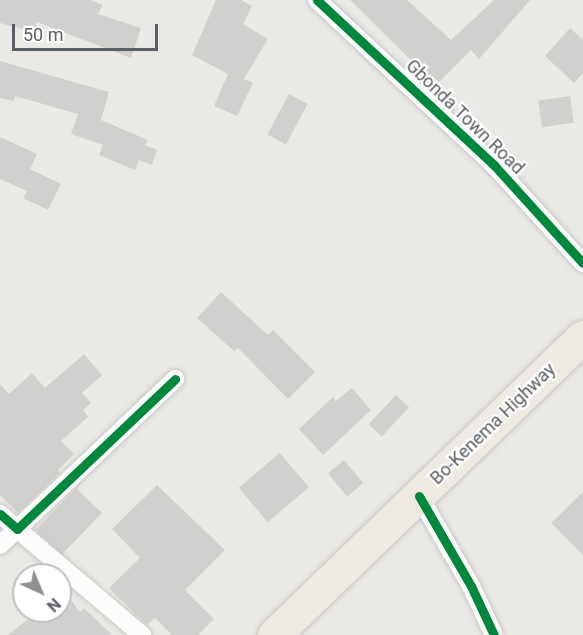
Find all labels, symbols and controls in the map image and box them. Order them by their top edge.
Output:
scale bar [15,12,160,50]
text: 50 m [23,24,63,45]
street label: Gbonda Town Road [401,55,529,179]
street label: Bo-Kenema Highway [426,359,560,489]
north arrow [12,563,72,623]
text: N [43,594,64,616]

